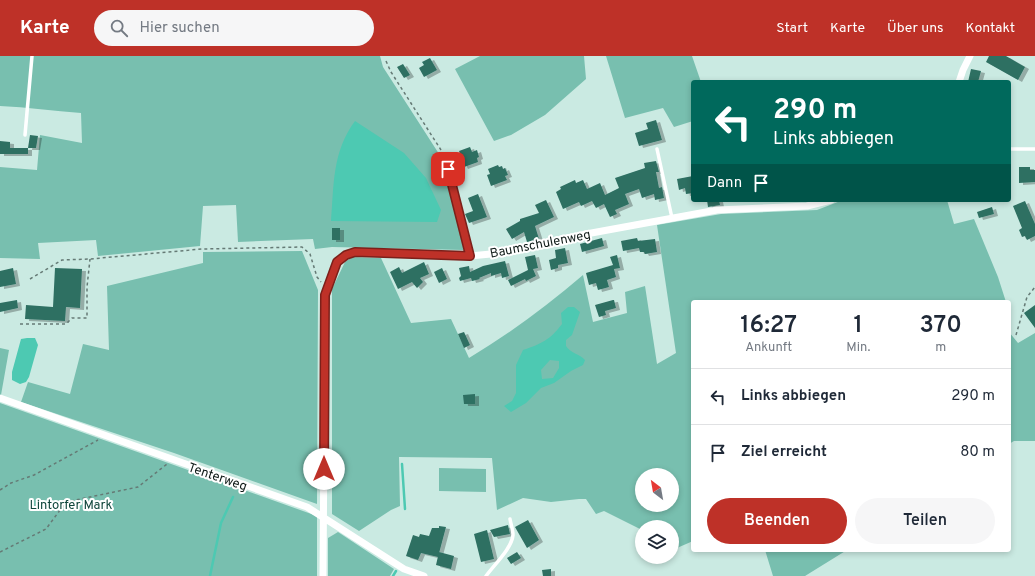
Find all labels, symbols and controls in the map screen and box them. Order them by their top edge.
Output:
search box [94,10,374,46]
text: Karte [20,16,70,40]
icon: search [108,17,130,39]
text: Hier suchen [140,19,220,38]
text: Start [776,20,808,37]
text: Karte [830,20,865,37]
text: Über uns [887,20,944,37]
text: Kontakt [966,20,1015,37]
text: 290 m [773,93,857,129]
icon: left [707,96,759,148]
text: Links abbiegen [773,128,894,151]
pin [431,152,465,186]
icon: arrive [437,158,459,180]
icon: arrive [750,172,772,194]
text: Dann [707,174,742,193]
street label: Baumschulenweg [489,227,592,263]
text: 16:27 [740,311,797,341]
text: 1 [854,311,863,341]
text: 370 [920,311,962,341]
text: Ankunft [745,340,792,356]
text: Min. [846,340,870,356]
text: m [935,340,946,356]
icon: left [707,386,729,408]
text: Links abbiegen [741,387,846,406]
text: 290 m [951,387,995,406]
icon: arrive [707,442,729,464]
text: Ziel erreicht [741,443,827,462]
text: 80 m [960,443,995,462]
position arrow [303,448,345,490]
street label: Tenterweg [186,460,249,495]
north arrow [635,468,679,512]
map controls [635,468,679,564]
park label: Lintorfer Mark [29,498,113,514]
button: Beenden [707,498,847,544]
button: Teilen [855,498,995,544]
button: layers [635,520,679,564]

